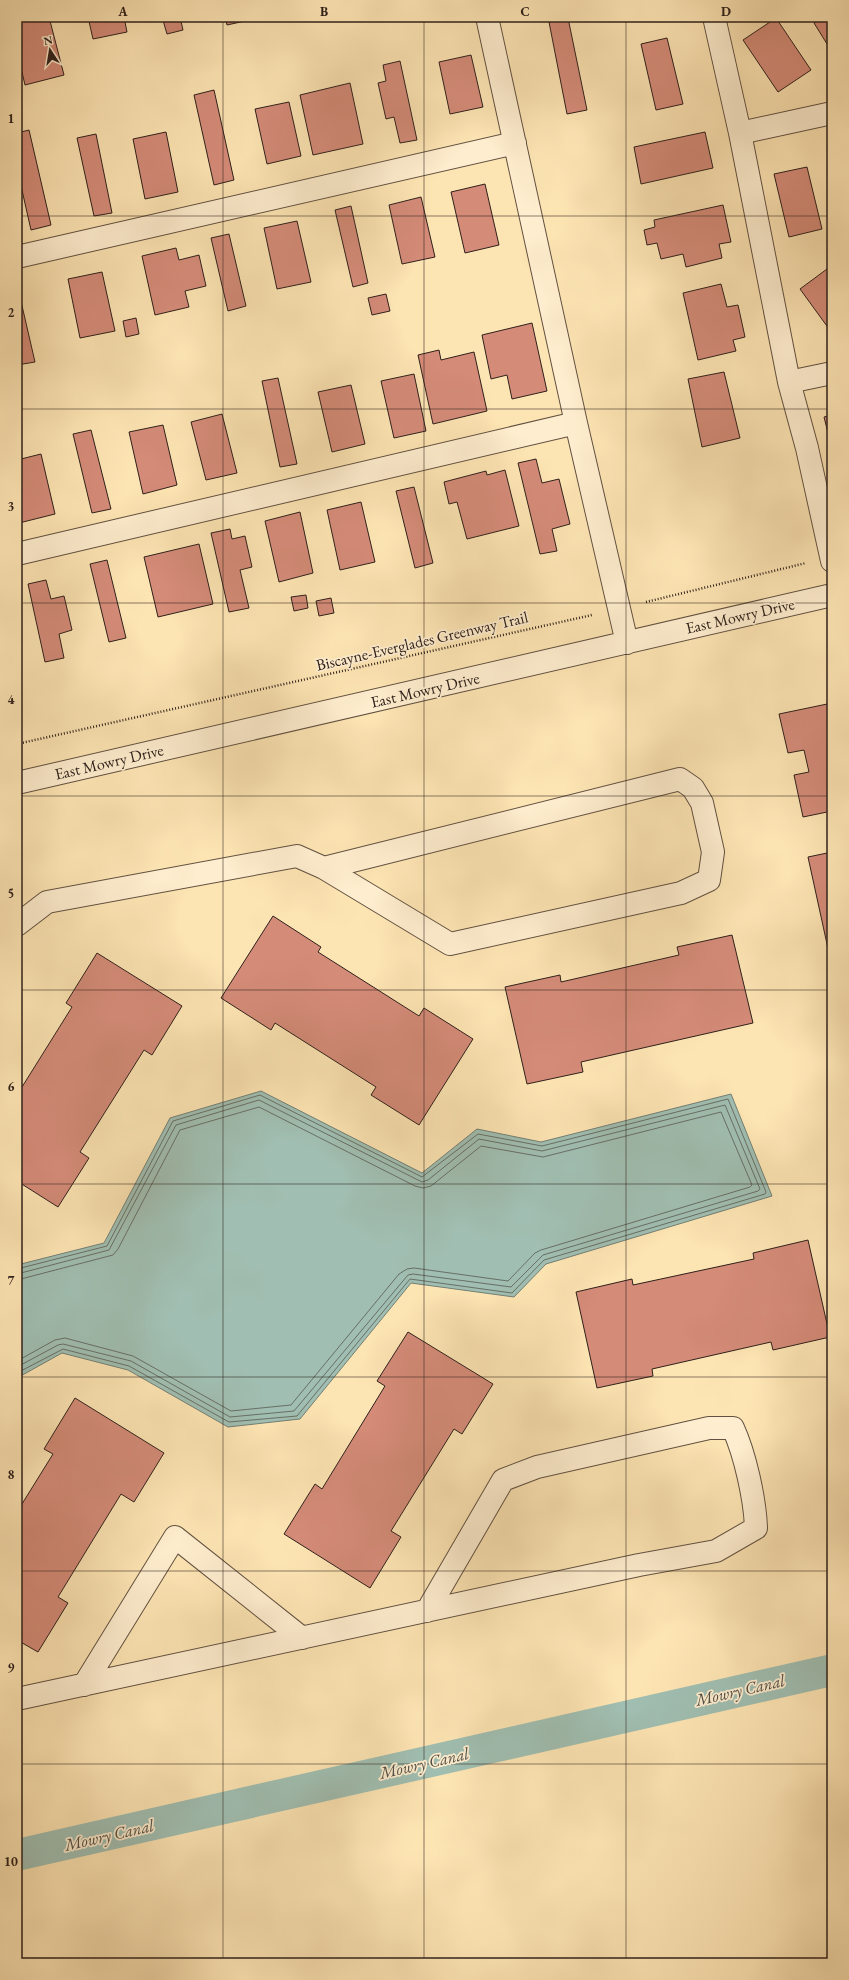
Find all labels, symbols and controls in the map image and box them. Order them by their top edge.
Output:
text: A [117,3,128,20]
text: B [320,3,328,20]
text: C [520,3,530,20]
text: D [721,3,731,20]
north arrow [30,30,70,70]
text: N [42,32,54,48]
text: 1 [8,110,15,127]
text: 2 [8,304,15,321]
text: 3 [8,498,15,515]
street label: East Mowry Drive [684,593,796,639]
street label: Biscayne-Everglades Greenway Trail [314,606,530,676]
street label: East Mowry Drive [369,667,481,713]
text: 4 [8,691,15,708]
street label: East Mowry Drive [53,739,165,785]
text: 5 [8,885,14,902]
text: 6 [8,1078,15,1095]
text: 7 [8,1272,15,1289]
text: 8 [8,1466,15,1483]
text: 9 [8,1659,15,1676]
water label: Mowry Canal [692,1669,788,1711]
water label: Mowry Canal [376,1742,472,1784]
water label: Mowry Canal [61,1814,157,1856]
text: 10 [4,1853,18,1870]

